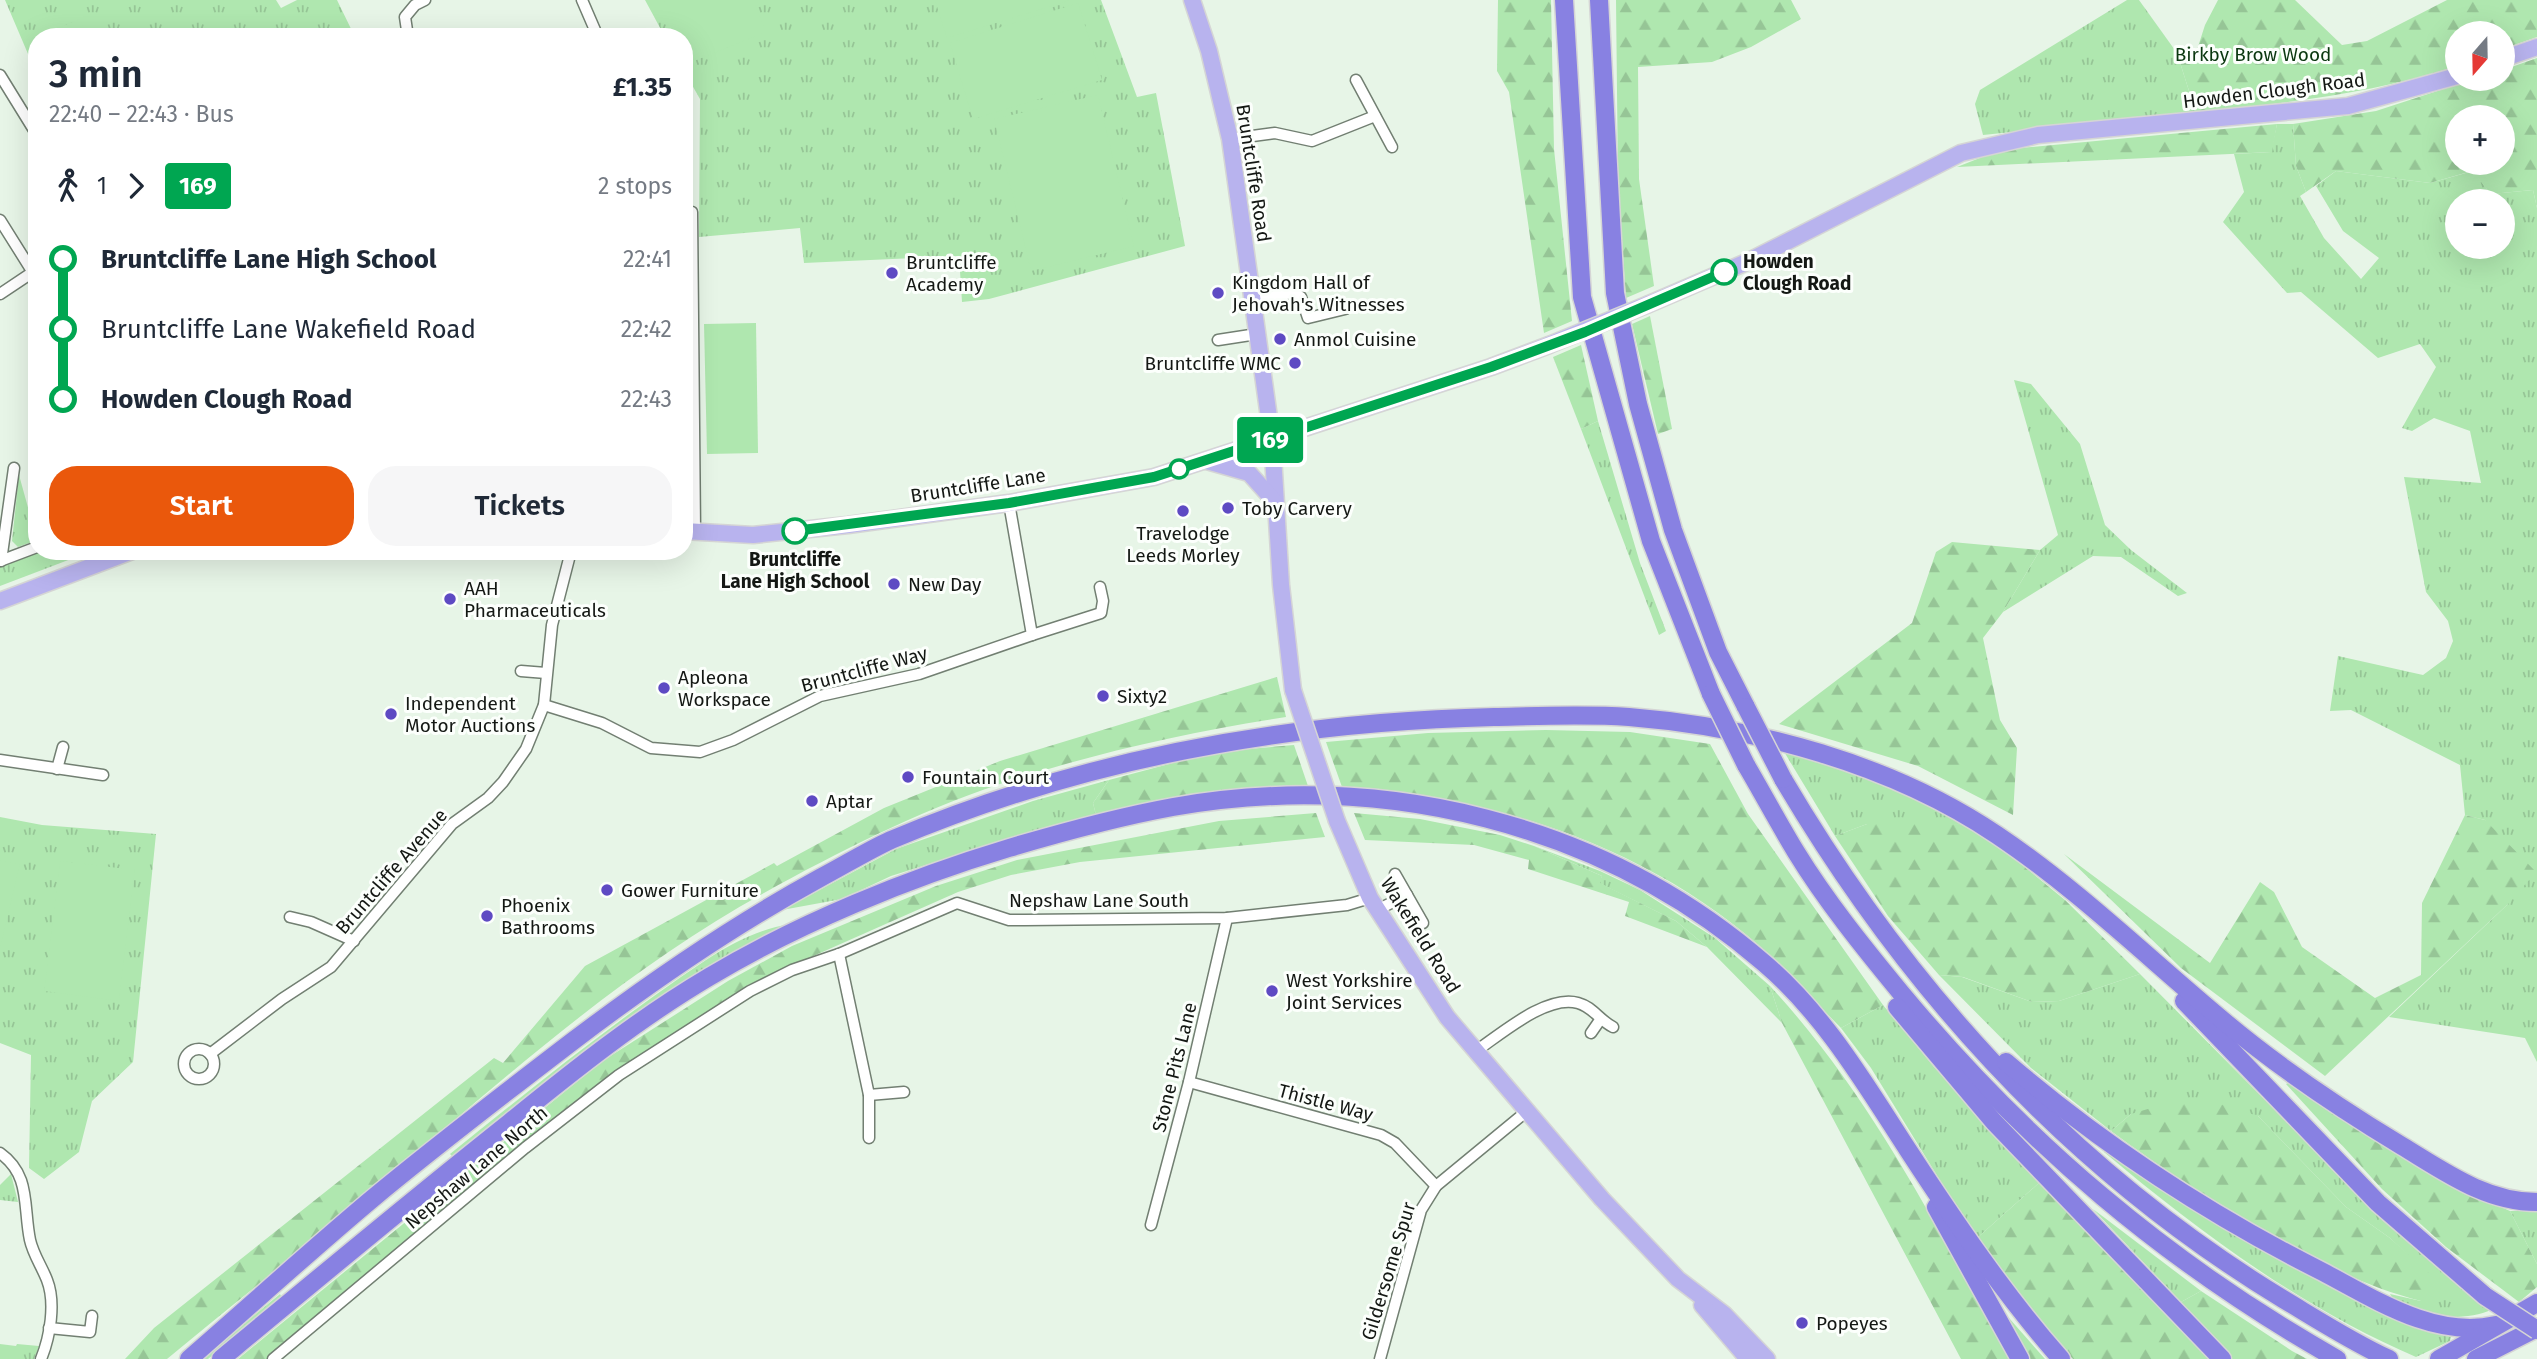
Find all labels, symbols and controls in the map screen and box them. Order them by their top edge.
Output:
north arrow [2445,21,2515,91]
map controls [2445,21,2515,259]
park label: Birkby Brow Wood [2175,43,2331,66]
text: 3 min [49,51,143,97]
street label: Howden Clough Road [2182,68,2367,113]
text: £1.35 [613,72,672,103]
text: 22:40 – 22:43 · Bus [49,100,234,128]
street label: Bruntcliffe Road [1231,102,1276,244]
button: + [2445,105,2515,175]
icon: walk [49,167,87,205]
icon: forward [117,167,155,205]
text: 1 [97,172,107,200]
text: 169 [179,172,217,200]
text: 2 stops [598,172,672,200]
button: − [2445,189,2515,259]
text: Bruntcliffe Lane High School [101,244,437,275]
text: 22:41 [623,245,672,273]
place label: Howden Clough Road [1743,250,1851,295]
place label: Bruntcliffe Academy [906,251,997,296]
marker: Howden Clough Road [1711,259,1737,285]
marker: Bruntcliffe Academy [884,265,900,281]
place label: Kingdom Hall of Jehovah's Witnesses [1232,271,1405,316]
marker: Kingdom Hall of Jehovah's Witnesses [1210,285,1226,301]
text: Bruntcliffe Lane Wakefield Road [101,314,476,345]
text: 22:42 [621,315,672,343]
place label: Anmol Cuisine [1294,328,1416,351]
marker: Anmol Cuisine [1272,331,1288,347]
place label: Bruntcliffe WMC [1144,352,1281,375]
marker: Bruntcliffe WMC [1287,355,1303,371]
text: Howden Clough Road [101,384,352,415]
text: 22:43 [621,385,672,413]
line badge: 169 [1230,417,1310,463]
text: 169 [1251,426,1289,454]
unlabelled marker [1169,459,1189,479]
street label: Bruntcliffe Lane [909,463,1047,508]
button: Start [49,466,354,546]
button: Tickets [368,466,672,546]
place label: Toby Carvery [1242,497,1353,520]
marker: Toby Carvery [1220,500,1236,516]
marker: Travelodge Leeds Morley [1175,503,1191,519]
marker: Bruntcliffe Lane High School [782,518,808,544]
place label: Travelodge Leeds Morley [1126,522,1240,567]
place label: Bruntcliffe Lane High School [721,548,870,593]
place label: New Day [908,573,982,596]
marker: New Day [886,576,902,592]
place label: AAH Pharmaceuticals [464,577,606,622]
marker: AAH Pharmaceuticals [442,591,458,607]
street label: Bruntcliffe Way [798,641,931,697]
place label: Apleona Workspace [678,666,771,711]
marker: Apleona Workspace [656,680,672,696]
place label: Sixty2 [1117,685,1167,708]
marker: Sixty2 [1095,688,1111,704]
place label: Independent Motor Auctions [405,692,535,737]
marker: Independent Motor Auctions [383,706,399,722]
place label: Fountain Court [922,766,1049,789]
marker: Fountain Court [900,769,916,785]
place label: Aptar [826,790,873,813]
marker: Aptar [804,793,820,809]
street label: Bruntcliffe Avenue [331,804,452,939]
street label: Wakefield Road [1376,873,1465,997]
place label: Gower Furniture [621,879,759,902]
marker: Gower Furniture [599,882,615,898]
street label: Nepshaw Lane South [1009,889,1189,912]
place label: Phoenix Bathrooms [501,894,595,939]
marker: Phoenix Bathrooms [479,908,495,924]
place label: West Yorkshire Joint Services [1286,969,1413,1014]
marker: West Yorkshire Joint Services [1264,983,1280,999]
street label: Stone Pits Lane [1147,1000,1202,1134]
street label: Thistle Way [1276,1079,1376,1126]
street label: Nepshaw Lane North [400,1101,552,1234]
street label: Gildersome Spur [1357,1199,1421,1343]
place label: Popeyes [1816,1312,1888,1335]
marker: Popeyes [1794,1315,1810,1331]

